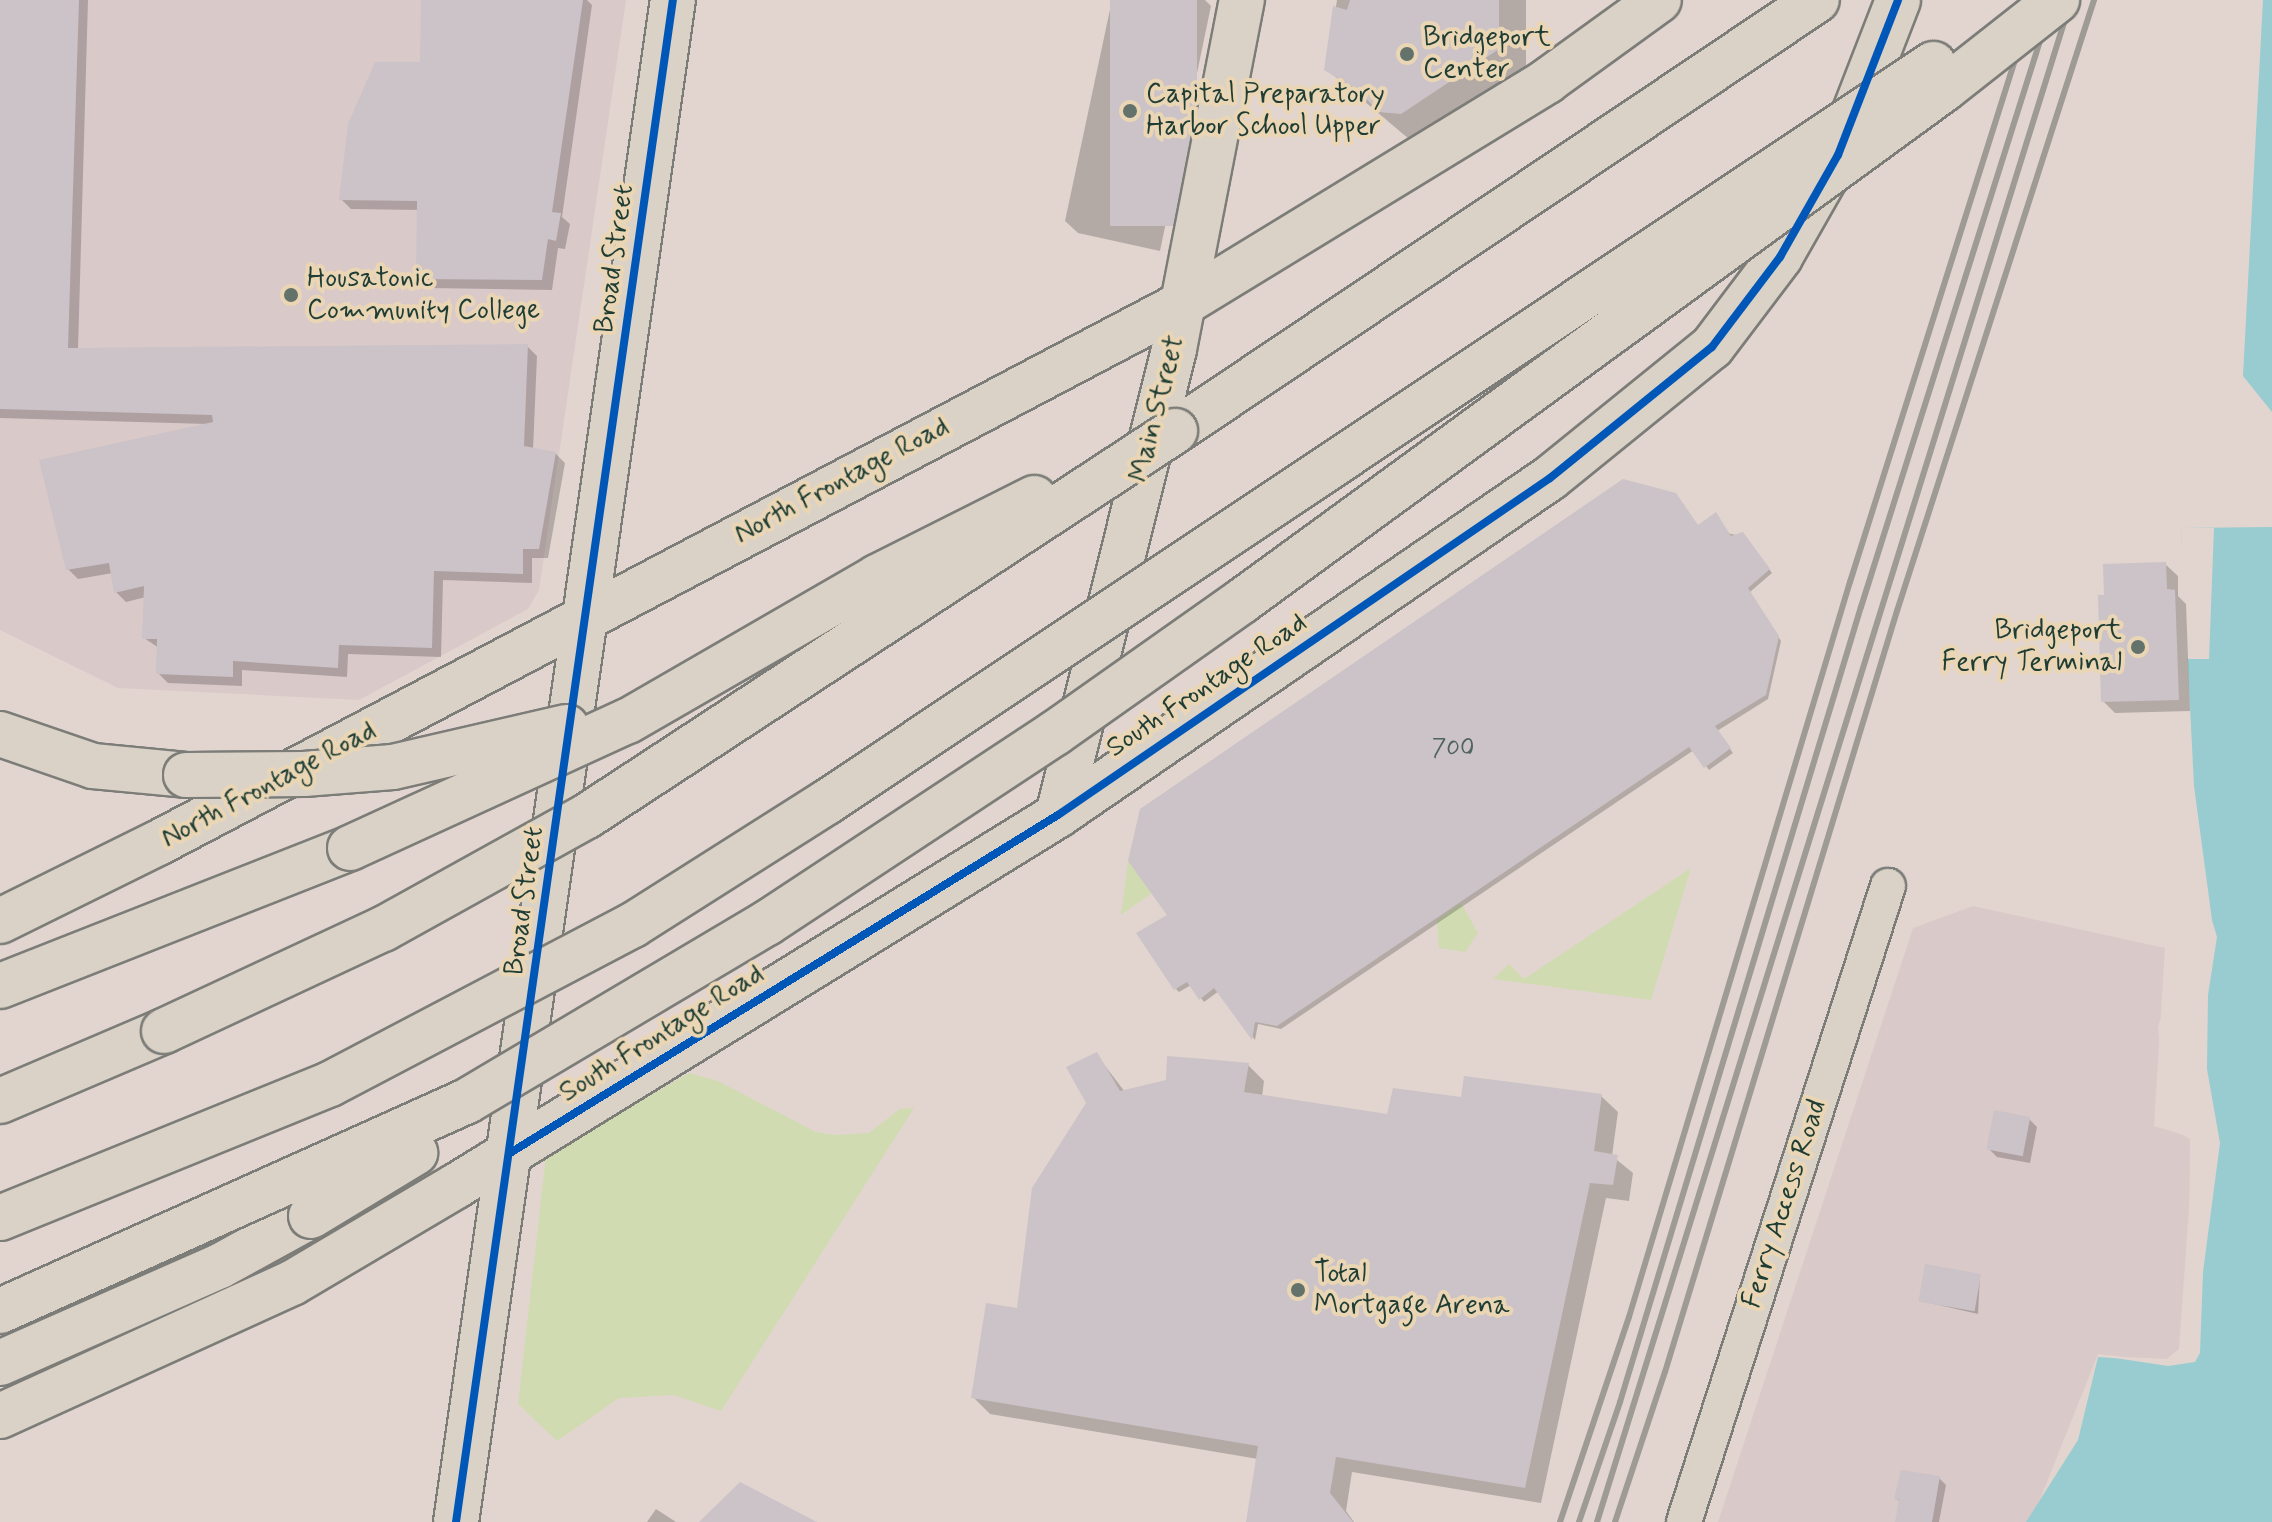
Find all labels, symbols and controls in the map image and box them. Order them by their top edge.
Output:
place label: Bridgeport Center [1423,21,1551,87]
marker: Bridgeport Center [1398,45,1416,63]
place label: Capital Preparatory Harbor School Upper [1146,78,1384,144]
marker: Capital Preparatory Harbor School Upper [1121,102,1139,120]
street label: Broad Street [588,180,642,338]
place label: Housatonic Community College [307,262,540,328]
marker: Housatonic Community College [282,286,300,304]
street label: Main Street [1124,333,1192,485]
street label: North Frontage Road [729,410,955,552]
street label: South Frontage Road [1100,606,1314,766]
place label: Bridgeport Ferry Terminal [1937,614,2122,680]
marker: Bridgeport Ferry Terminal [2129,638,2147,656]
street label: North Frontage Road [156,714,382,856]
house number: 700 [1432,735,1474,763]
street label: Broad Street [498,822,552,980]
street label: South Frontage Road [554,958,770,1110]
street label: Ferry Access Road [1736,1096,1834,1312]
place label: Total Mortgage Arena [1314,1257,1510,1323]
marker: Total Mortgage Arena [1289,1281,1307,1299]

